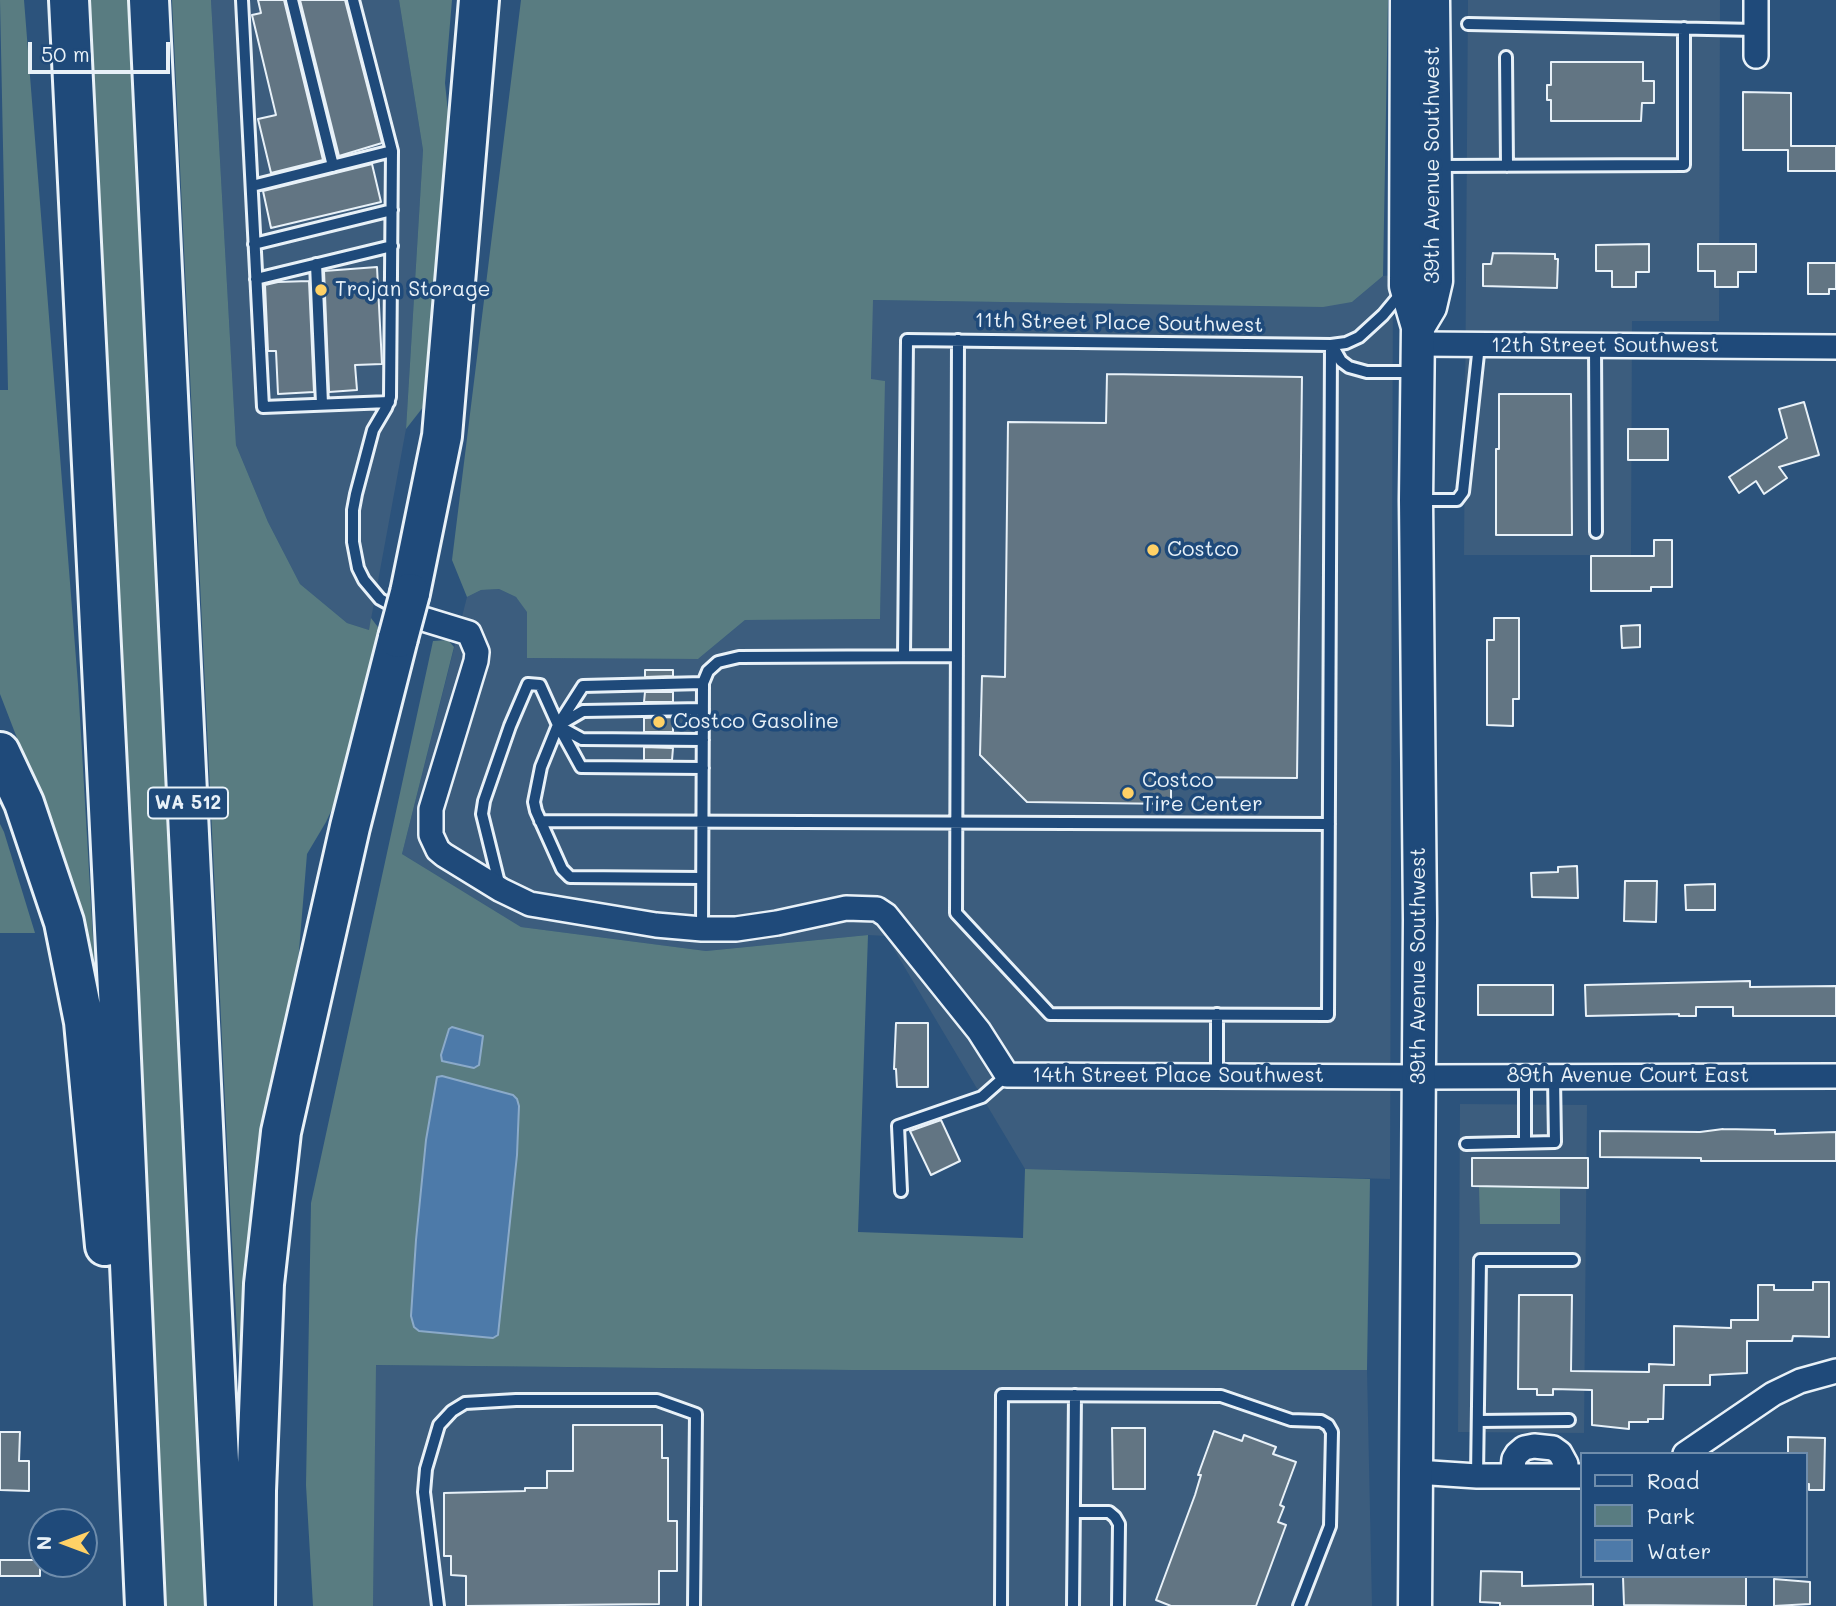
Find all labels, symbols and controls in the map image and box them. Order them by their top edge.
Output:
scale bar [32,28,173,72]
text: 50 m [41,40,90,67]
street label: 39th Avenue Southwest [1420,46,1446,284]
place label: Trojan Storage [335,277,491,303]
marker: Trojan Storage [313,282,329,298]
street label: 11th Street Place Southwest [974,308,1264,338]
street label: 12th Street Southwest [1491,333,1719,359]
place label: Costco [1167,537,1239,563]
marker: Costco [1145,542,1161,558]
place label: Costco Gasoline [673,709,839,735]
marker: Costco Gasoline [651,714,667,730]
place label: Costco Tire Center [1142,768,1263,818]
marker: Costco Tire Center [1120,785,1136,801]
road number: WA 512 [148,788,228,818]
street label: 39th Avenue Southwest [1406,847,1432,1085]
street label: 14th Street Place Southwest [1032,1063,1324,1089]
street label: 89th Avenue Court East [1507,1063,1749,1089]
legend [1580,1452,1808,1578]
text: Road [1647,1467,1699,1494]
text: Park [1647,1502,1695,1529]
north arrow [28,1508,98,1578]
text: N [31,1536,56,1550]
text: Water [1647,1537,1711,1564]

